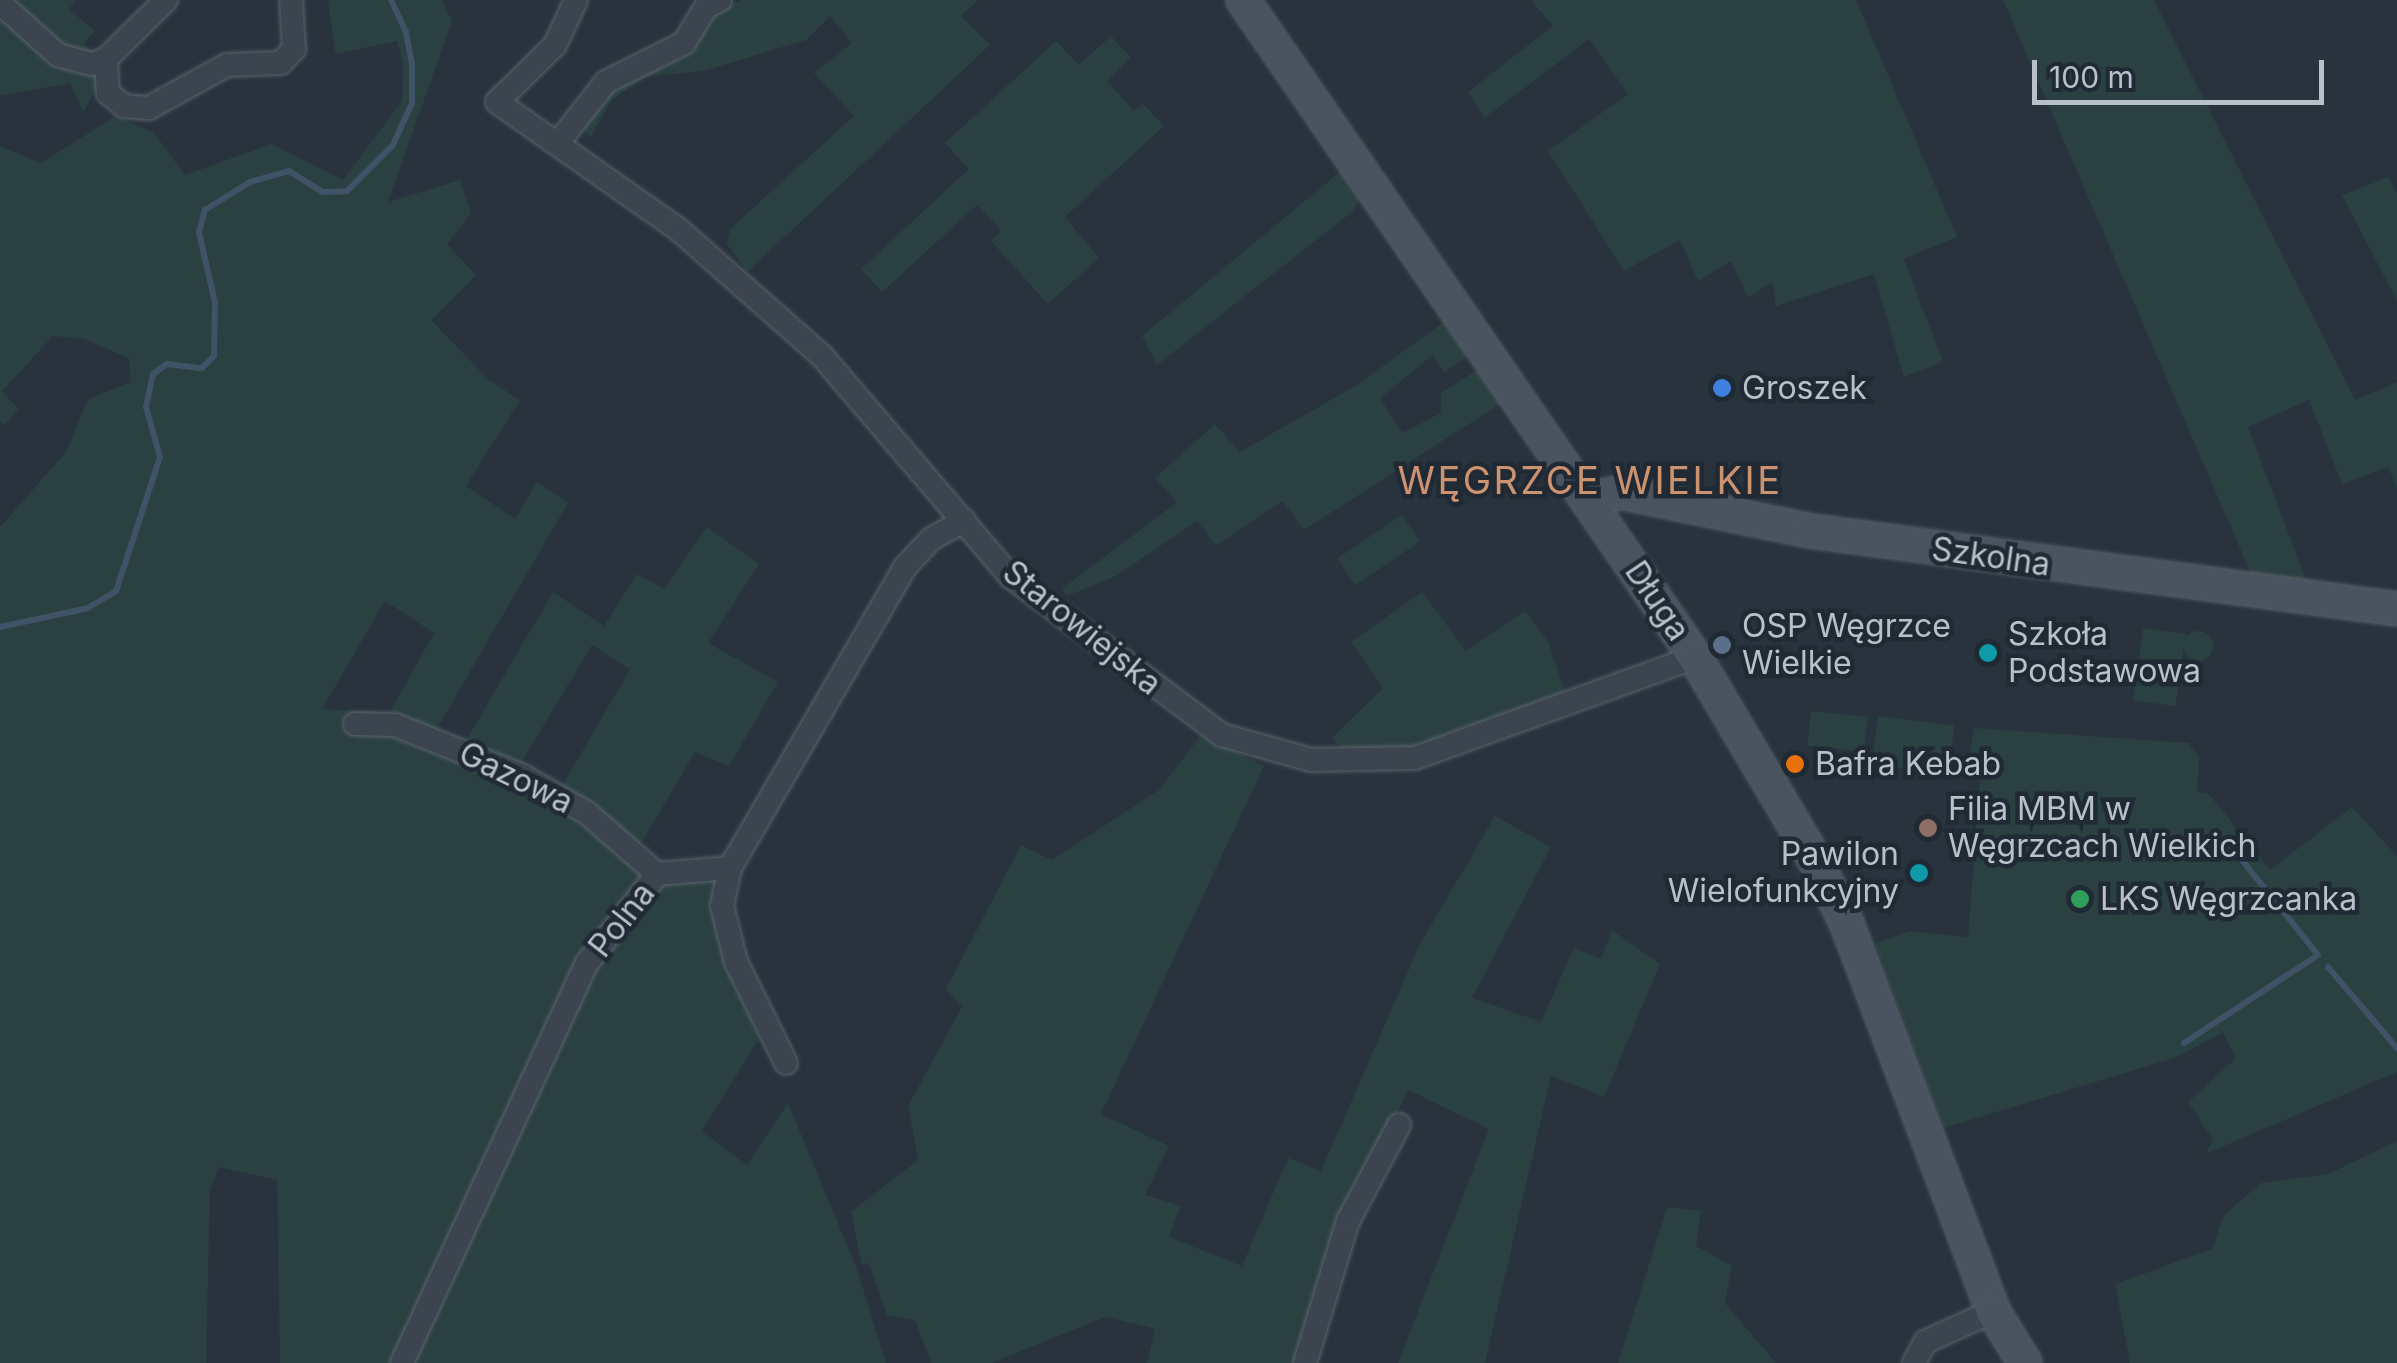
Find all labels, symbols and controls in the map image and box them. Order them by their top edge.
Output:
scale bar [2037,40,2330,102]
text: 100 m [2049,59,2134,95]
place label: Groszek [1742,369,1867,407]
marker: Groszek [1711,377,1733,399]
district label: WĘGRZCE WIELKIE [1397,458,1783,504]
street label: Szkolna [1929,530,2053,584]
street label: Starowiejska [995,553,1169,703]
street label: Długa [1617,554,1697,648]
place label: OSP Węgrzce Wielkie [1742,608,1951,683]
place label: Szkoła Podstawowa [2008,616,2201,691]
marker: OSP Węgrzce Wielkie [1711,634,1733,656]
marker: Szkoła Podstawowa [1977,642,1999,664]
street label: Gazowa [453,734,579,822]
place label: Bafra Kebab [1815,745,2001,783]
marker: Bafra Kebab [1784,753,1806,775]
place label: Filia MBM w Węgrzcach Wielkich [1948,791,2256,866]
marker: Filia MBM w Węgrzcach Wielkich [1917,817,1939,839]
place label: Pawilon Wielofunkcyjny [1668,836,1899,911]
marker: Pawilon Wielofunkcyjny [1908,862,1930,884]
street label: Polna [581,875,663,965]
place label: LKS Węgrzcanka [2100,880,2357,918]
marker: LKS Węgrzcanka [2069,888,2091,910]

